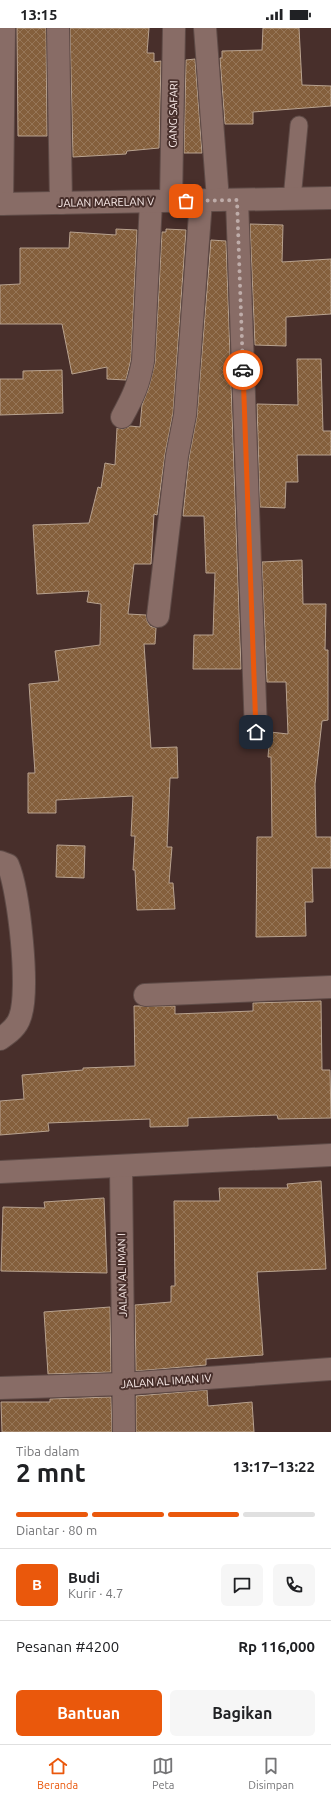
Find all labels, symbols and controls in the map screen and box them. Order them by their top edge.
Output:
text: 13:15 [20,6,58,23]
street label: GANG SAFARI [166,80,180,148]
pin [169,184,203,218]
icon: bag [175,190,197,212]
street label: JALAN MARELAN V [58,195,154,209]
courier [223,350,263,390]
icon: car [232,359,254,381]
pin [239,715,273,749]
icon: home [245,721,267,743]
street label: JALAN AL IMAN I [115,1233,129,1317]
street label: JALAN AL IMAN IV [120,1372,212,1390]
text: Tiba dalam [16,1444,80,1458]
text: 2 mnt [16,1458,86,1487]
text: 13:17–13:22 [232,1458,315,1475]
text: Diantar · 80 m [16,1523,97,1537]
button: chat [221,1564,263,1606]
button: phone [273,1564,315,1606]
text: Budi [68,1569,100,1586]
text: B [32,1576,42,1593]
text: Kurir · 4.7 [68,1586,123,1600]
text: Pesanan #4200 [16,1638,119,1655]
text: Rp 116,000 [238,1638,315,1655]
button: Bantuan [16,1690,162,1736]
button: Bagikan [170,1690,315,1736]
tab: Beranda [37,1755,78,1791]
tab: Peta [152,1755,174,1791]
tab: Disimpan [248,1755,294,1791]

